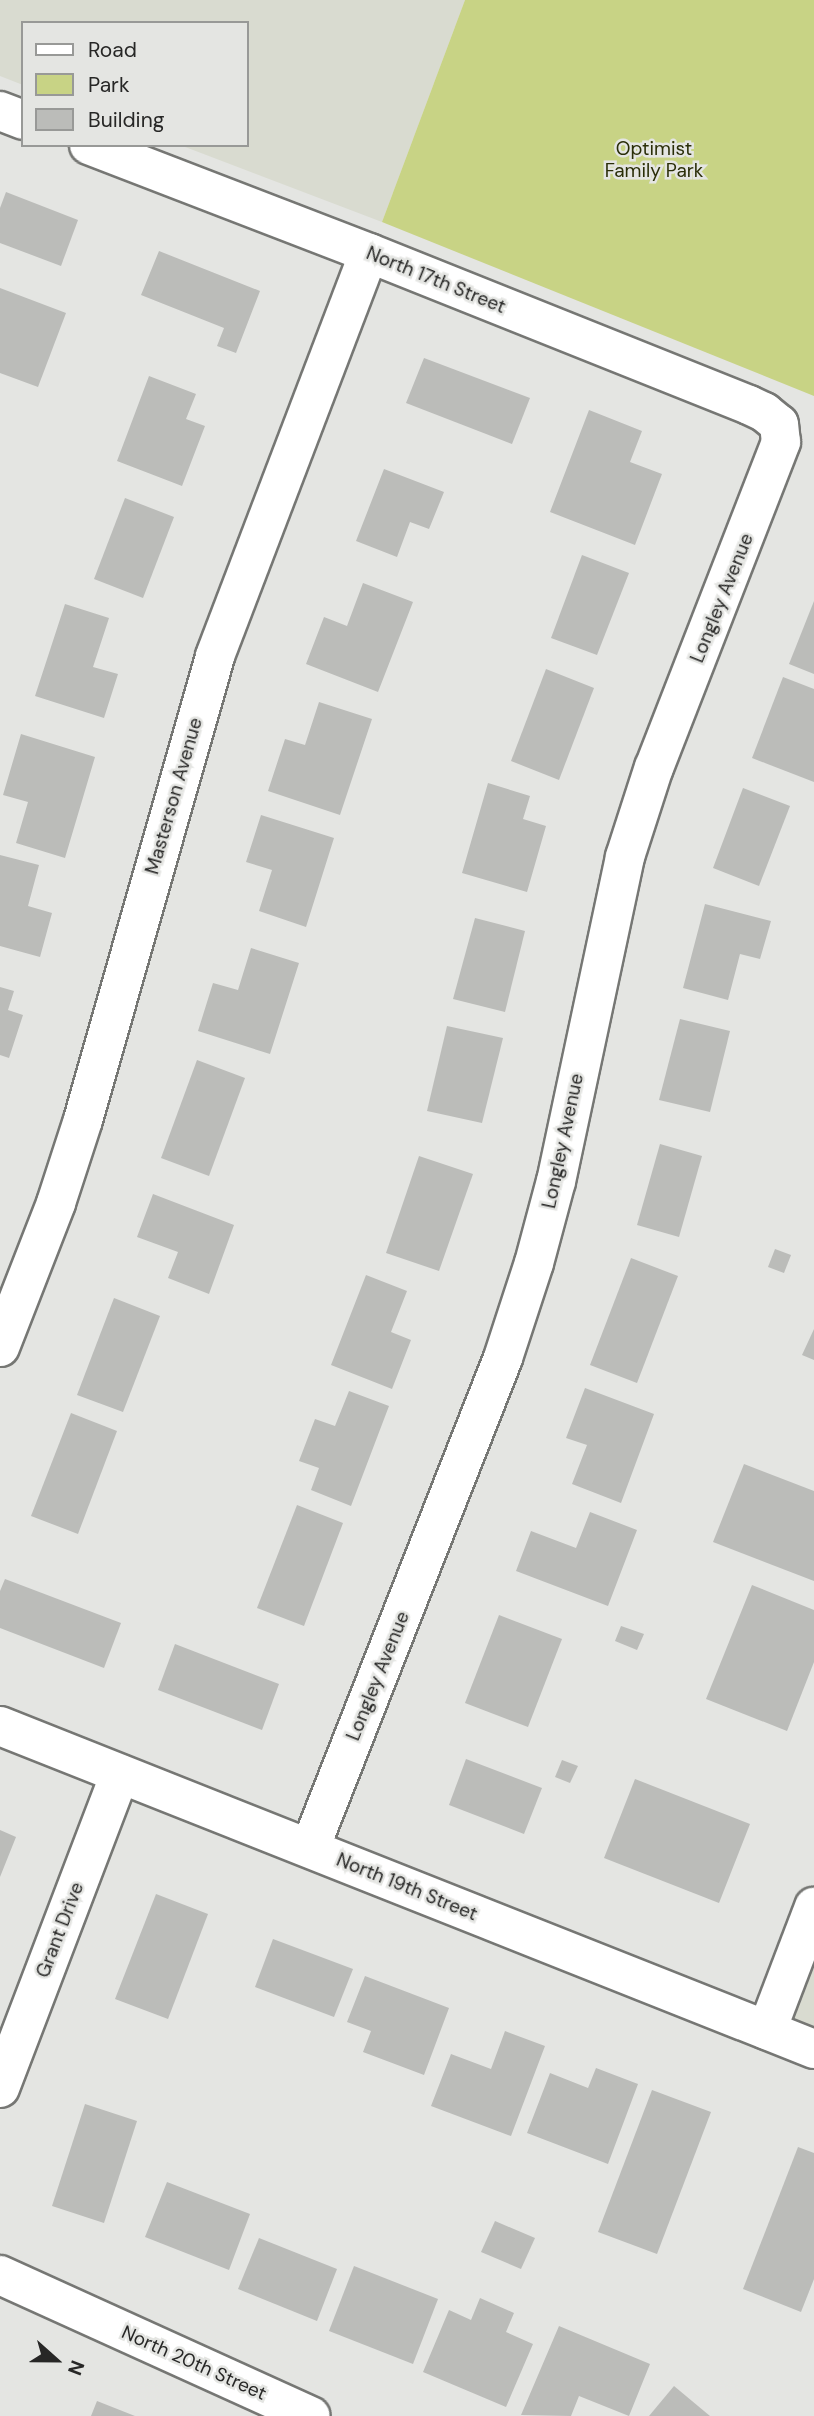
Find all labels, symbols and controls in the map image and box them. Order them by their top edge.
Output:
legend [21,21,248,147]
text: Road [88,36,137,64]
text: Park [88,71,129,99]
text: Building [88,106,164,134]
park label: Optimist Family Park [605,138,703,182]
street label: North 17th Street [363,242,509,318]
street label: Longley Avenue [686,530,758,666]
street label: Masterson Avenue [141,715,207,877]
street label: Longley Avenue [538,1072,588,1210]
street label: Longley Avenue [342,1608,414,1744]
street label: North 19th Street [333,1848,481,1926]
street label: Grant Drive [31,1879,89,1981]
street label: North 20th Street [118,2321,270,2405]
north arrow [21,2325,91,2395]
text: N [62,2357,90,2379]

